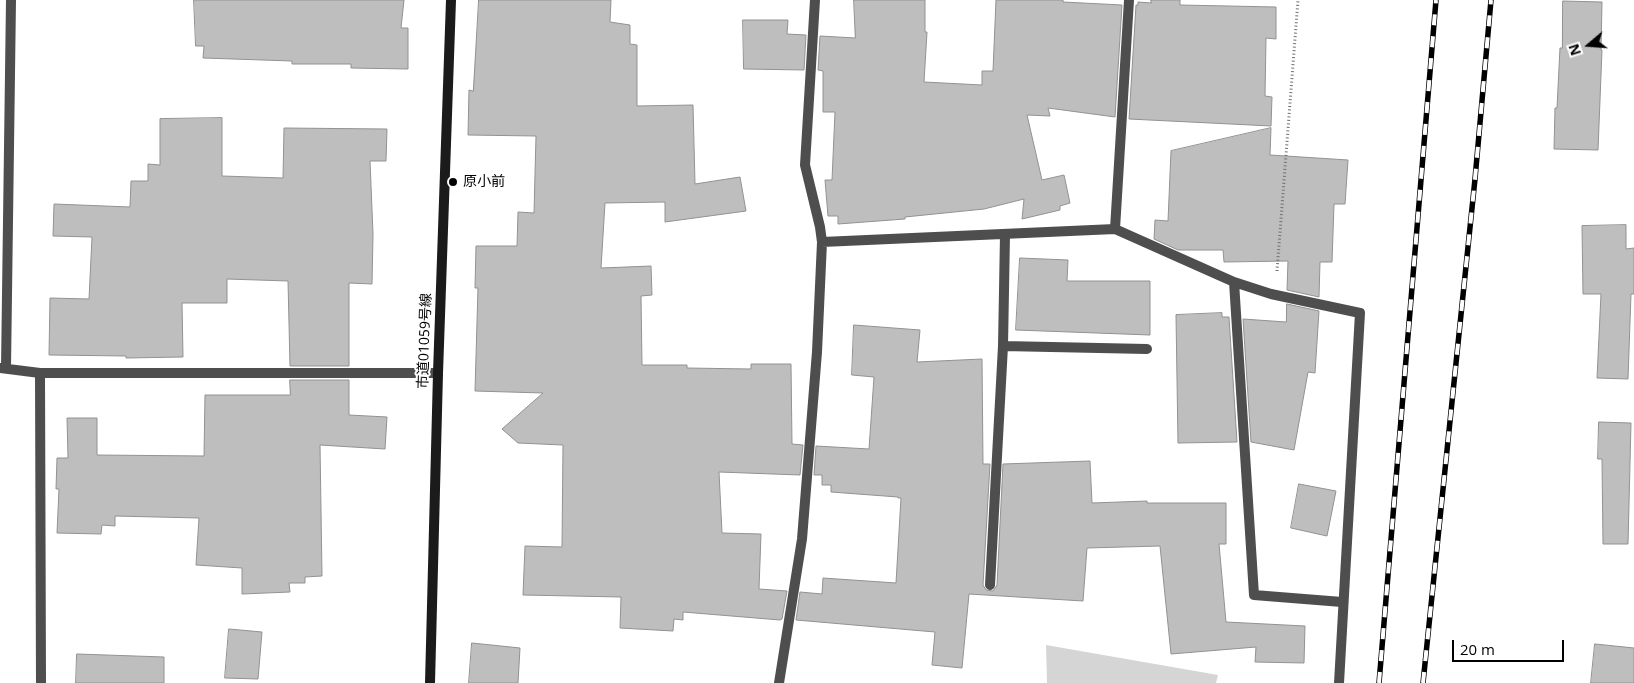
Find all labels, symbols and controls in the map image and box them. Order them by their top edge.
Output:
north arrow [1564,20,1614,70]
text: N [1563,41,1585,58]
place label: 原小前 [463,174,505,190]
marker: 原小前 [447,176,459,188]
street label: 市道01059号線 [415,293,435,389]
scale bar [1454,630,1566,662]
text: 20 m [1460,639,1495,659]

